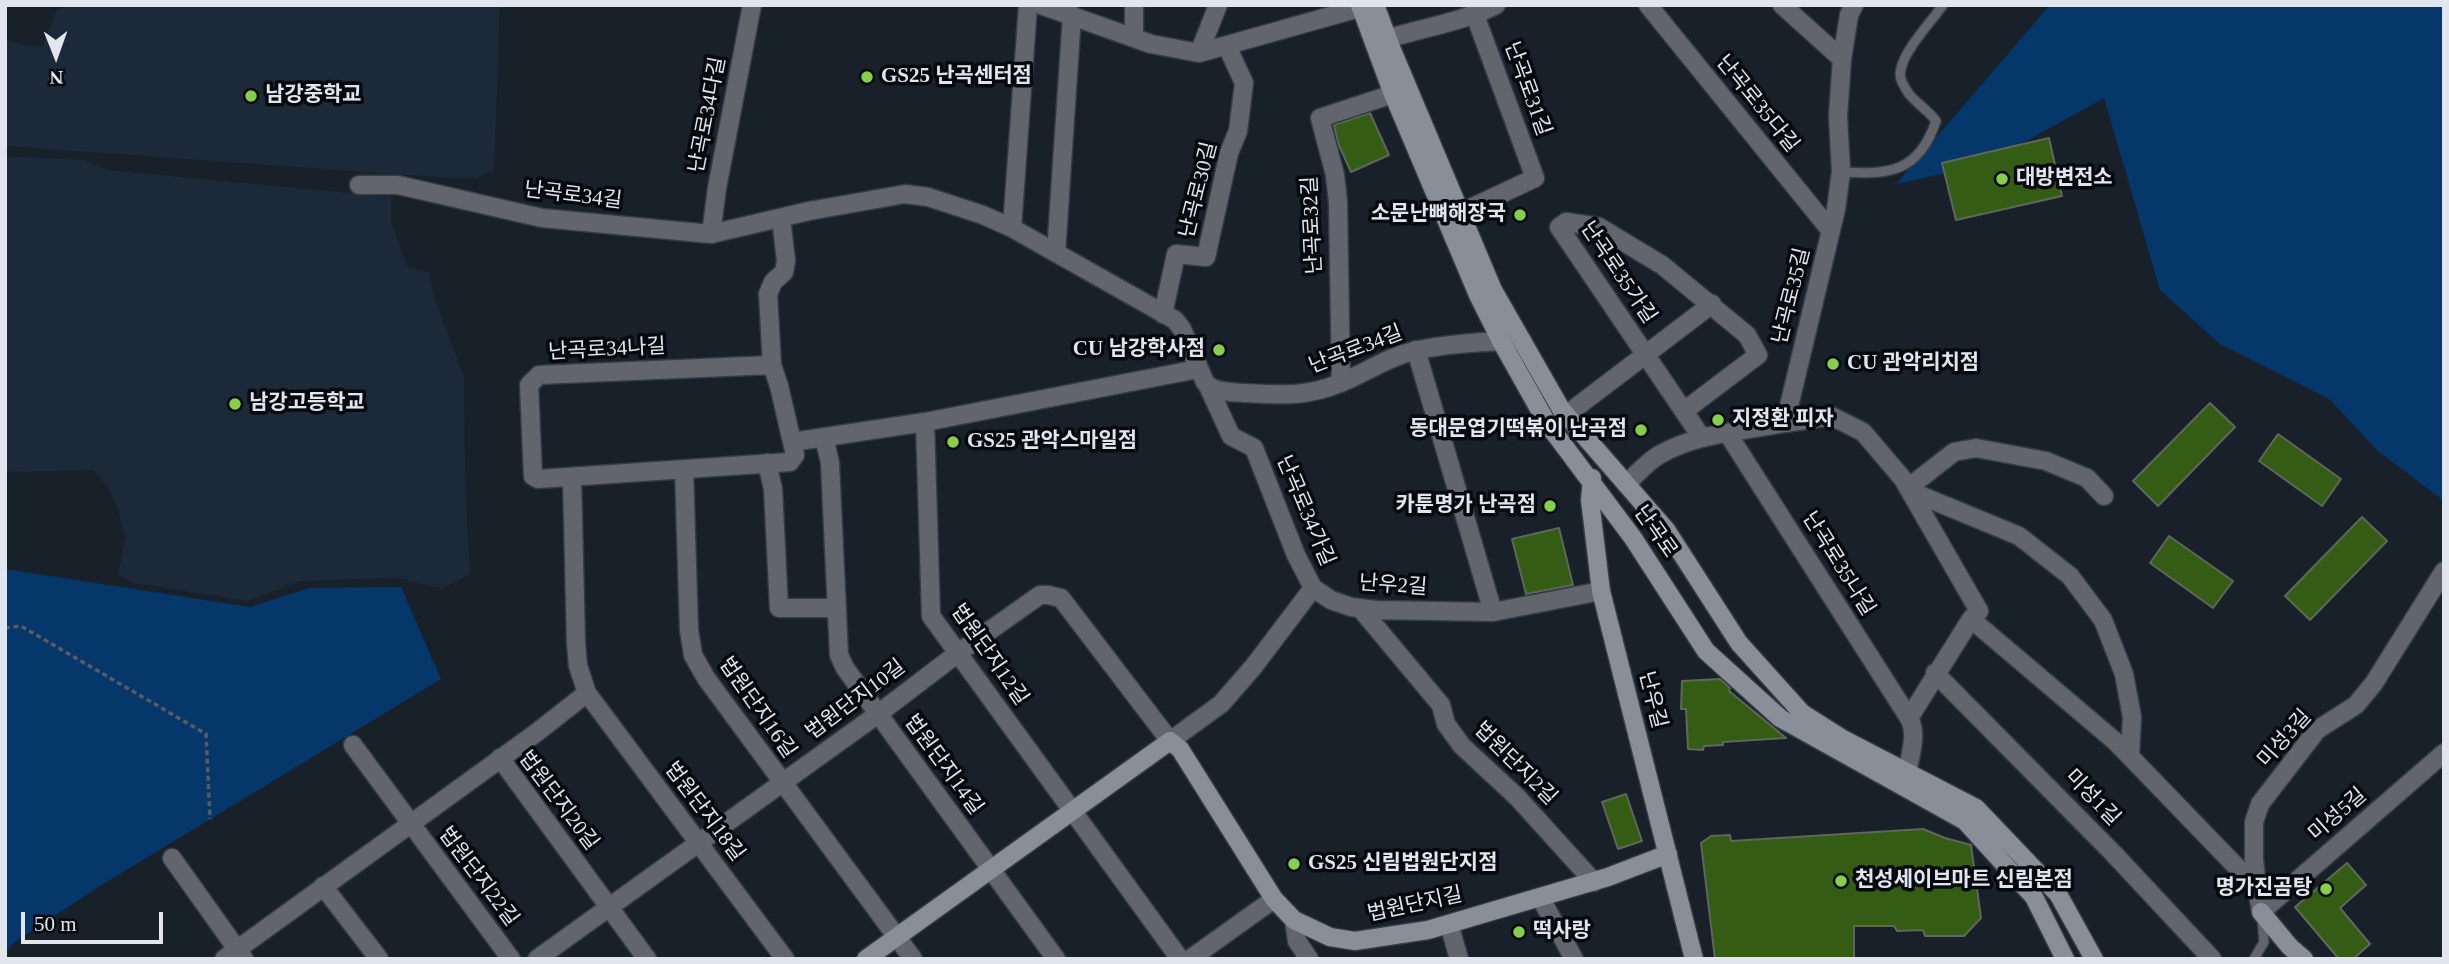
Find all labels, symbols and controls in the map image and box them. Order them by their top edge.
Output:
north arrow [21,21,91,91]
street label: 난곡로31길 [1498,39,1556,139]
street label: 난곡로35다길 [1710,50,1804,158]
street label: 난곡로34다길 [684,55,732,175]
place label: GS25 난곡센터점 [881,64,1032,90]
text: N [49,67,63,88]
marker: GS25 난곡센터점 [859,69,875,85]
place label: 남강중학교 [265,83,362,109]
marker: 남강중학교 [243,88,259,104]
street label: 난곡로30길 [1175,139,1223,241]
place label: 대방변전소 [2016,166,2113,192]
marker: 대방변전소 [1994,171,2010,187]
street label: 난곡로32길 [1298,175,1328,275]
street label: 난곡로34길 [523,178,623,214]
place label: 소문난뼈해장국 [1371,202,1506,228]
marker: 소문난뼈해장국 [1512,207,1528,223]
street label: 난곡로35가길 [1575,217,1661,329]
street label: 난곡로35길 [1768,245,1816,347]
street label: 난곡로34길 [1306,321,1406,379]
street label: 난곡로34나길 [548,334,666,366]
place label: CU 남강학사점 [1073,337,1205,363]
marker: CU 남강학사점 [1211,342,1227,358]
place label: CU 관악리치점 [1847,351,1979,377]
marker: CU 관악리치점 [1825,356,1841,372]
place label: 남강고등학교 [249,391,365,417]
marker: 남강고등학교 [227,396,243,412]
place label: 지정환 피자 [1732,407,1834,433]
marker: 지정환 피자 [1710,412,1726,428]
place label: 동대문엽기떡볶이 난곡점 [1409,417,1627,443]
marker: 동대문엽기떡볶이 난곡점 [1633,422,1649,438]
place label: GS25 관악스마일점 [967,429,1137,455]
marker: GS25 관악스마일점 [945,434,961,450]
street label: 난곡로34가길 [1270,452,1340,570]
place label: 카툰명가 난곡점 [1396,493,1536,519]
marker: 카툰명가 난곡점 [1542,498,1558,514]
street label: 난곡로 [1628,501,1682,563]
street label: 난곡로35나길 [1796,507,1880,621]
street label: 난우2길 [1358,571,1428,601]
street label: 법원단지12길 [945,600,1033,710]
street label: 법원단지16길 [713,653,801,763]
street label: 법원단지10길 [801,655,911,745]
street label: 난우길 [1633,669,1671,731]
street label: 미성3길 [2253,705,2317,773]
street label: 법원단지14길 [898,710,988,820]
street label: 법원단지2길 [1468,717,1562,811]
street label: 법원단지20길 [513,746,603,856]
street label: 법원단지18길 [659,757,749,867]
street label: 미성1길 [2059,765,2125,831]
street label: 미성5길 [2304,783,2372,847]
street label: 법원단지22길 [433,822,523,932]
place label: GS25 신림법원단지점 [1308,851,1498,877]
marker: GS25 신림법원단지점 [1286,856,1302,872]
place label: 천성세이브마트 신림본점 [1855,868,2073,894]
marker: 천성세이브마트 신림본점 [1833,873,1849,889]
place label: 명가진곰탕 [2215,876,2312,902]
marker: 명가진곰탕 [2318,881,2334,897]
street label: 법원단지길 [1365,883,1465,927]
scale bar [24,898,166,942]
text: 50 m [34,912,77,936]
place label: 떡사랑 [1533,919,1591,945]
marker: 떡사랑 [1511,924,1527,940]

